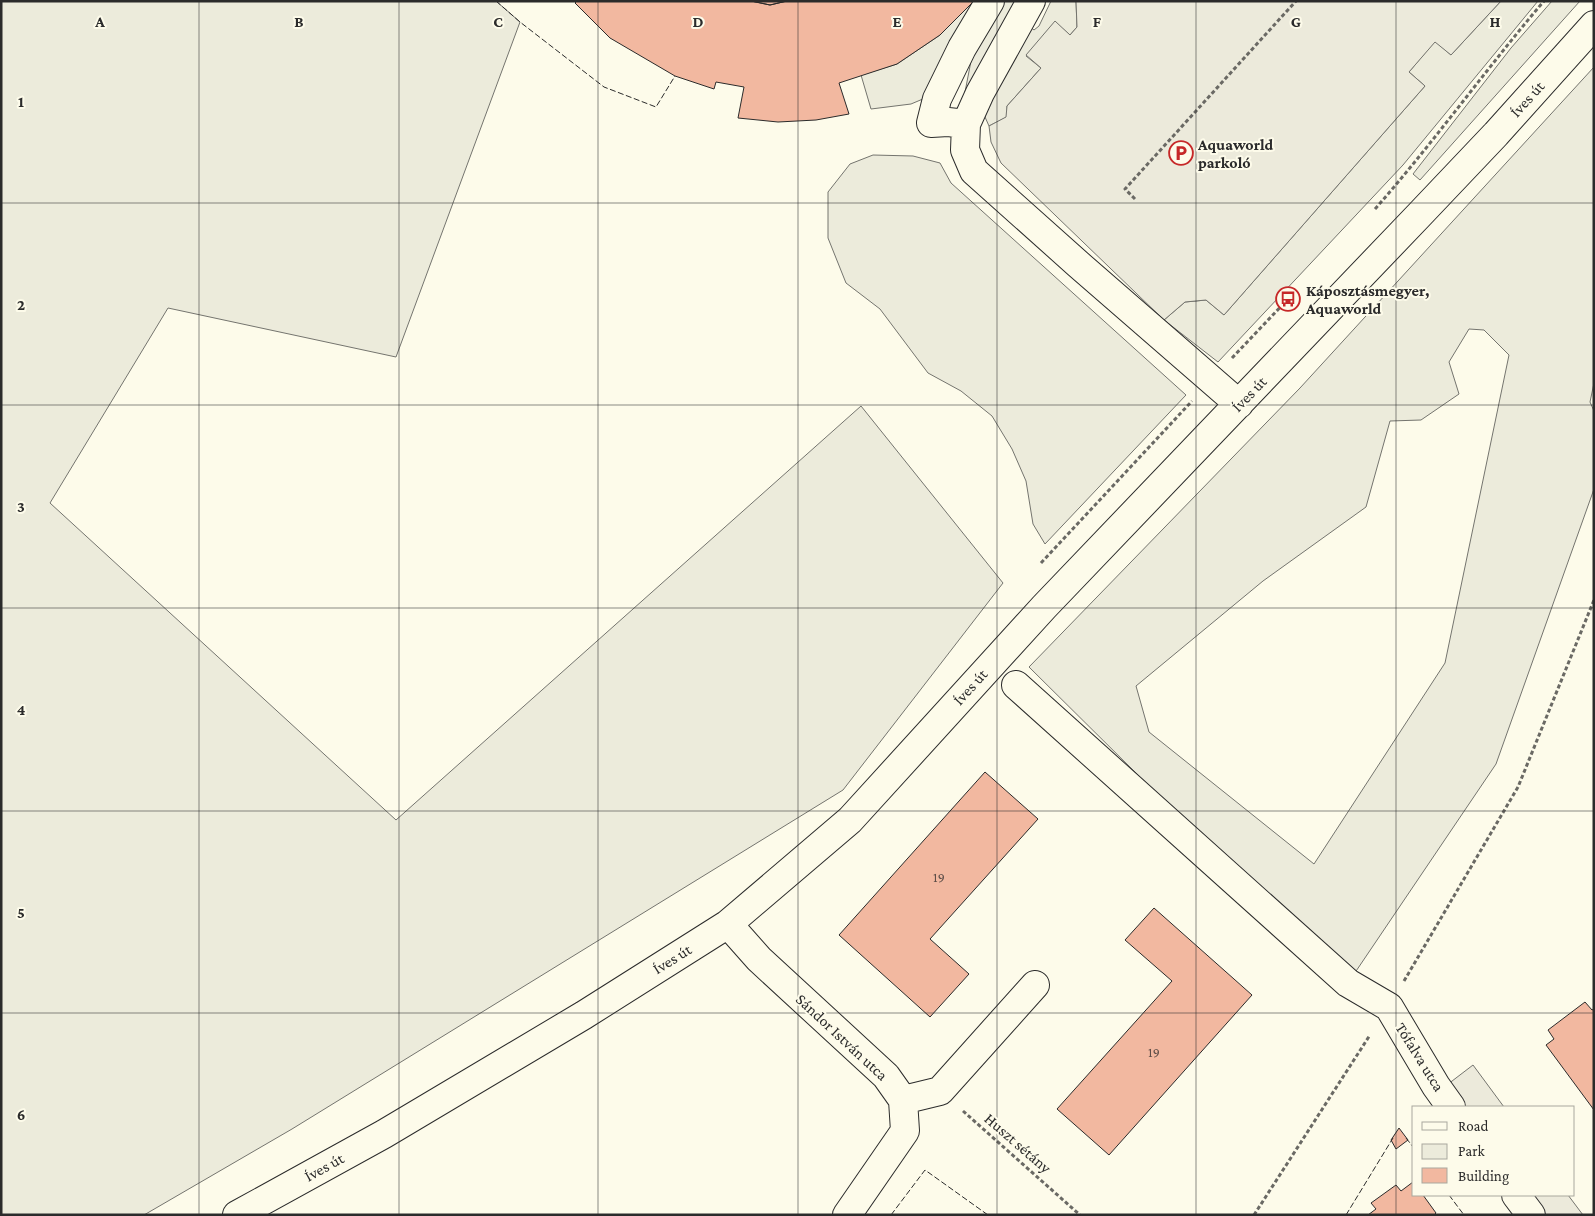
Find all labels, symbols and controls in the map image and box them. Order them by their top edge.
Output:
text: A [94,13,105,30]
text: B [294,13,304,30]
text: C [493,13,503,30]
text: D [692,13,704,30]
text: E [892,13,902,30]
text: F [1093,13,1102,30]
text: G [1291,13,1301,30]
text: H [1490,13,1501,30]
street label: Íves út [1507,77,1548,120]
text: 1 [18,93,24,110]
place label: Aquaworld parkoló [1197,136,1274,171]
parking icon: Aquaworld parkoló [1168,140,1194,166]
place label: Káposztásmegyer, Aquaworld [1305,282,1429,317]
bus stop icon: Káposztásmegyer, Aquaworld [1275,286,1301,312]
text: 2 [17,296,25,313]
street label: Íves út [1228,372,1270,415]
text: 3 [17,498,25,515]
street label: Íves út [950,665,991,708]
text: 4 [17,701,26,718]
house number: 19 [933,869,945,885]
text: 5 [17,904,25,921]
street label: Íves út [650,940,695,977]
street label: Sándor István utca [793,990,892,1084]
street label: Tófalva utca [1392,1020,1448,1095]
house number: 19 [1148,1044,1160,1060]
text: 6 [17,1106,25,1123]
legend [1412,1106,1575,1196]
street label: Huszt sétány [981,1110,1055,1178]
text: Road [1458,1118,1489,1134]
text: Park [1458,1143,1485,1159]
street label: Íves út [301,1149,347,1185]
text: Building [1458,1168,1509,1185]

